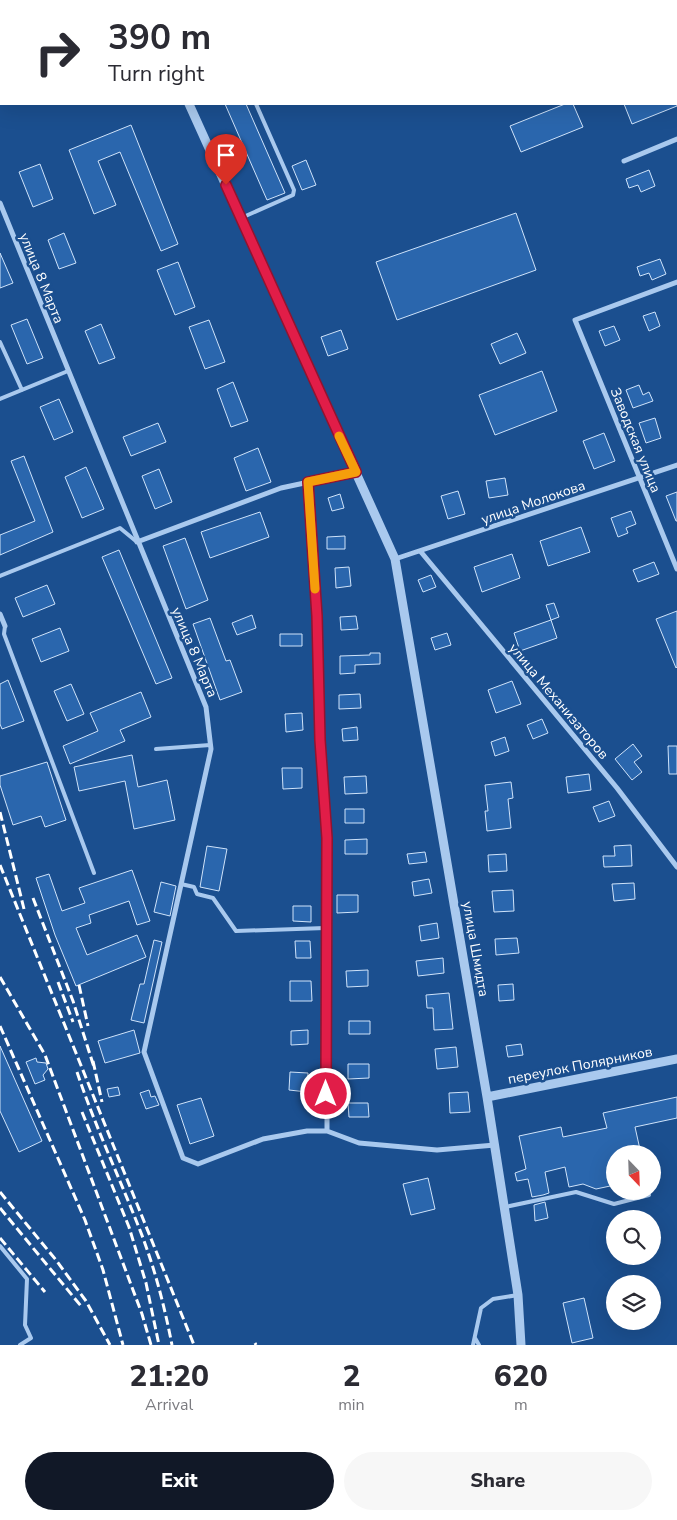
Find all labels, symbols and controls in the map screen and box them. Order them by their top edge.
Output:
text: 390 m [108,14,211,61]
icon: right [25,20,90,85]
text: Turn right [108,59,204,89]
pin [205,134,247,185]
icon: arrive [212,141,240,169]
street label: улица 8 Марта [15,230,68,326]
street label: Заводская улица [606,385,665,496]
street label: улица Молокова [479,476,588,529]
street label: улица 8 Марта [167,604,222,700]
street label: улица Механизаторов [504,639,613,764]
street label: улица Шмидта [458,900,493,998]
street label: переулок Полярников [506,1042,654,1089]
position arrow [299,1067,351,1119]
north arrow [606,1145,661,1200]
map controls [606,1145,661,1330]
button: search [606,1210,661,1265]
button: layers [606,1275,661,1330]
text: 21:20 [129,1356,209,1397]
text: 2 [342,1356,360,1397]
text: 620 [494,1356,548,1397]
text: Arrival [145,1394,193,1416]
text: min [338,1394,365,1416]
text: m [514,1394,528,1416]
button: Exit [25,1452,334,1510]
button: Share [344,1452,652,1510]

